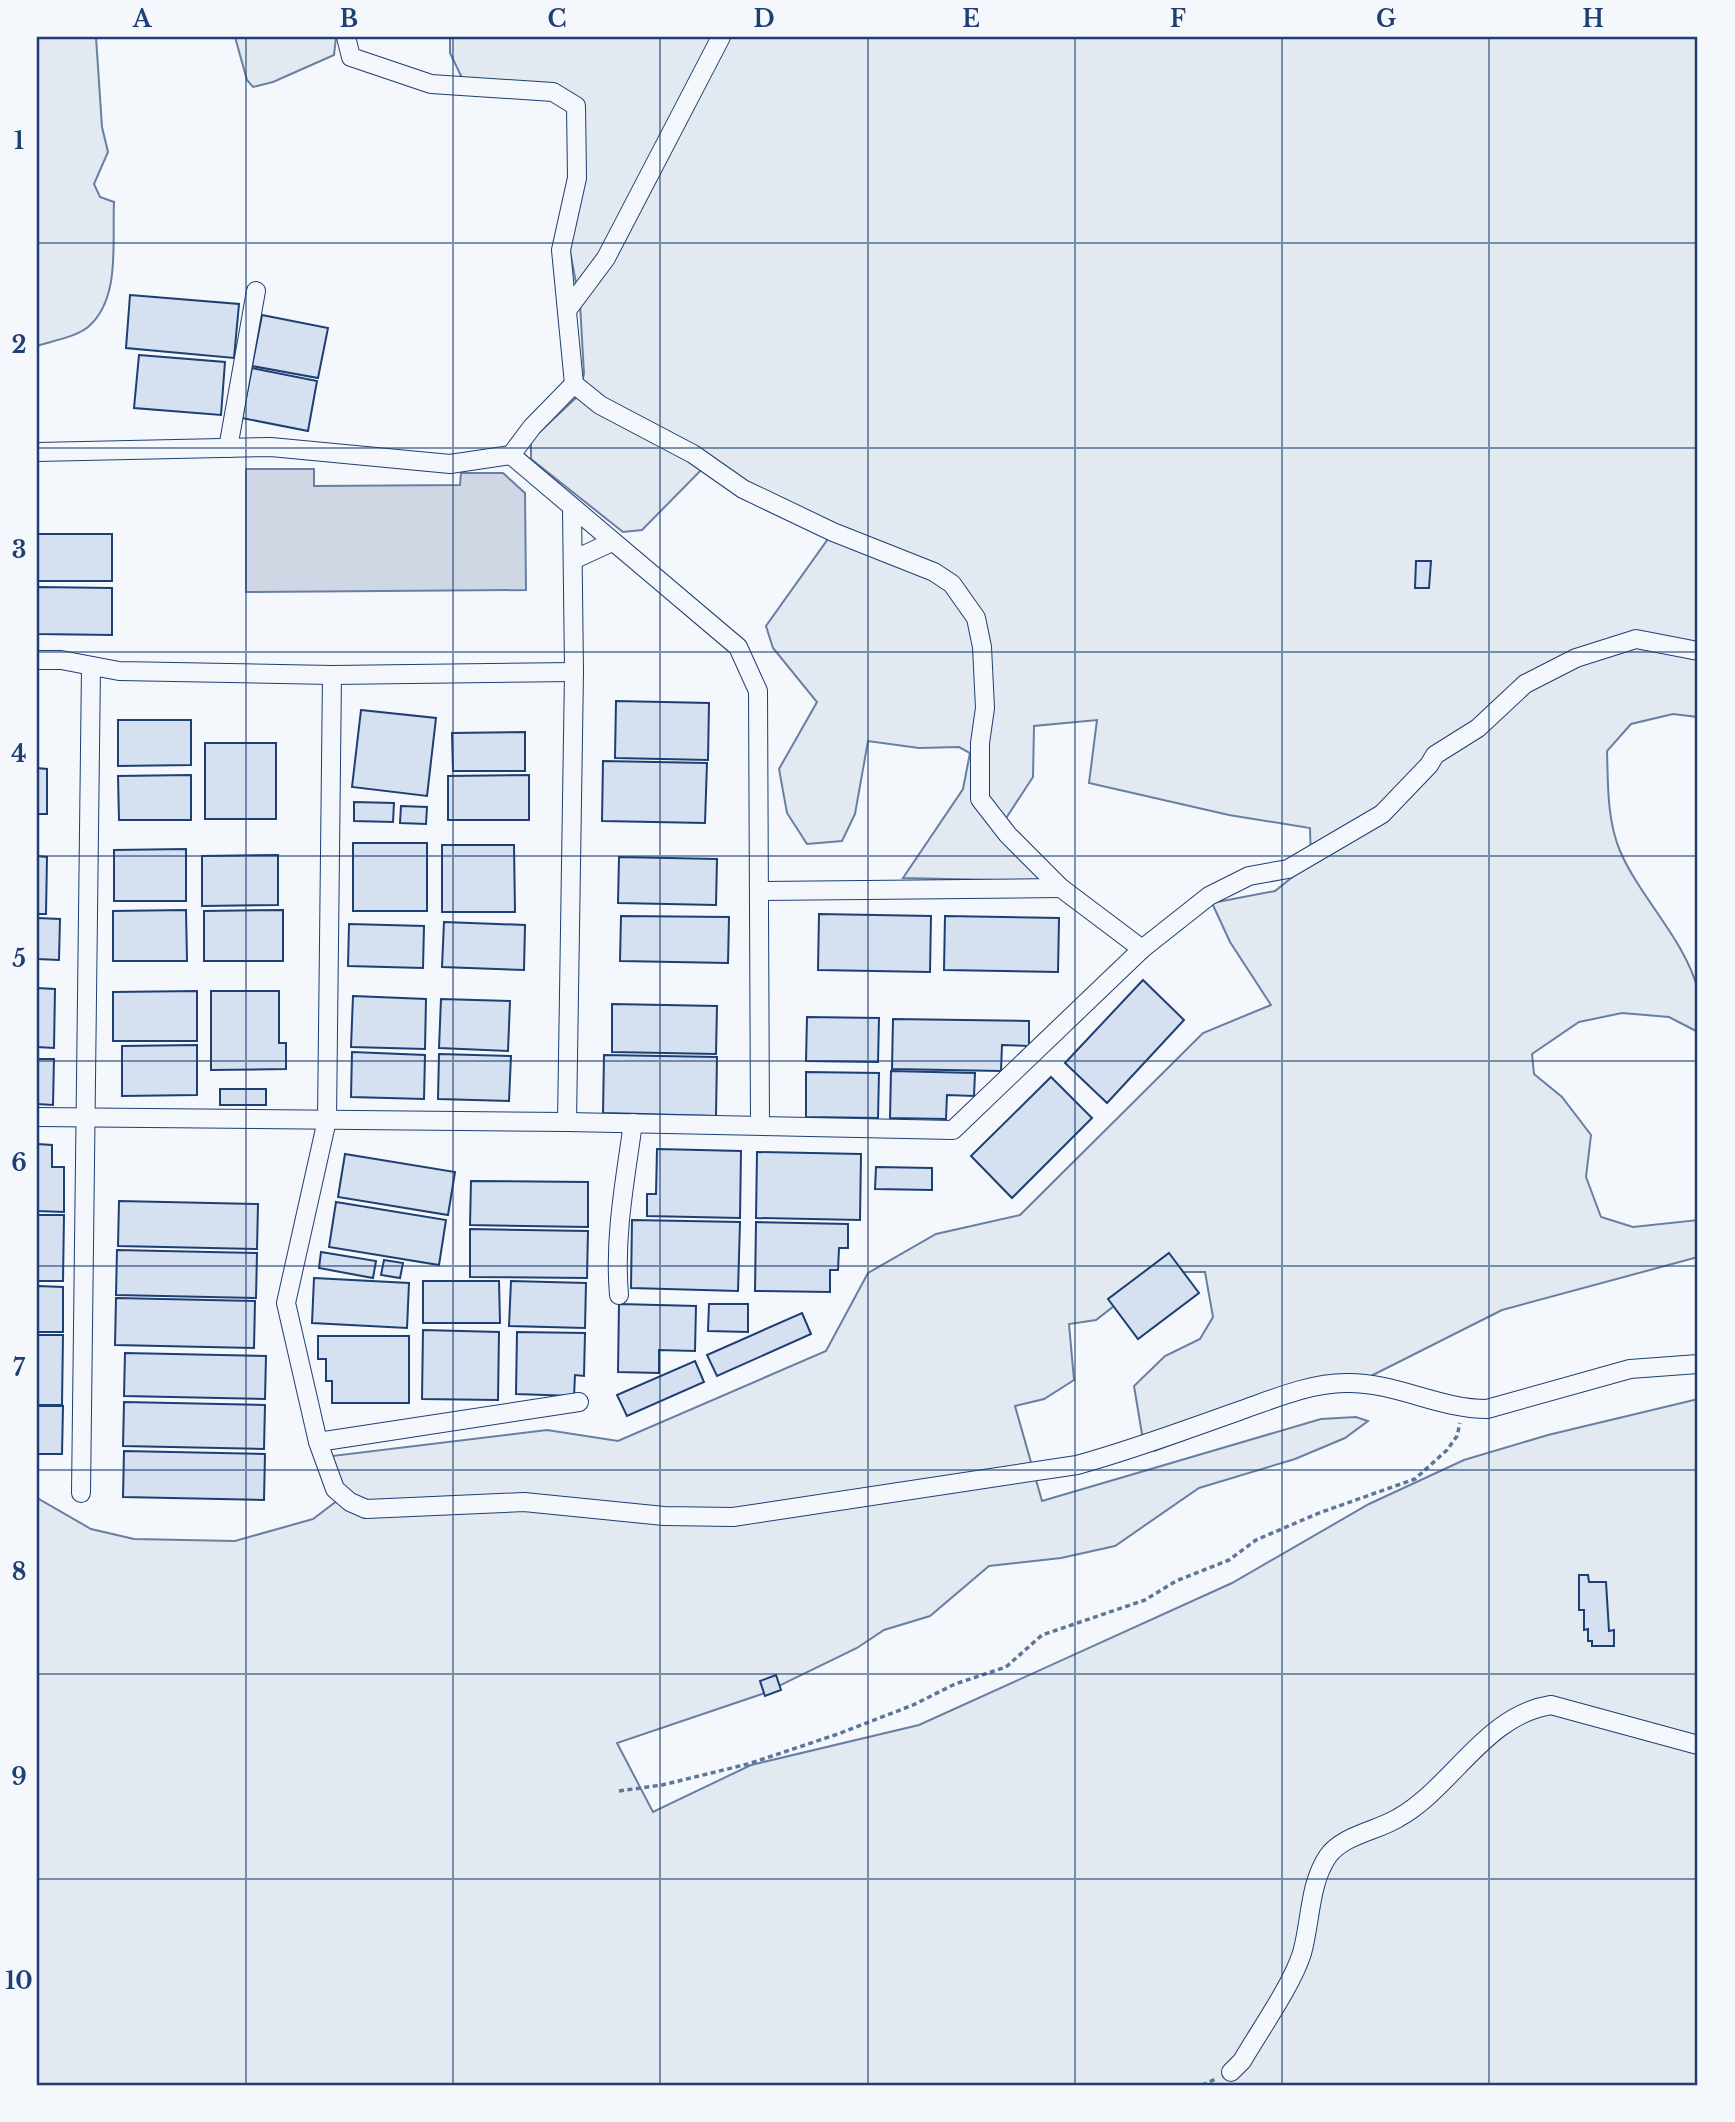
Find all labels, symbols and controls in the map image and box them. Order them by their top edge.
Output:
text: A [132,5,153,33]
text: B [340,5,358,33]
text: C [548,5,566,33]
text: D [753,5,775,33]
text: E [962,5,980,33]
text: F [1170,5,1186,33]
text: G [1376,5,1396,33]
text: H [1582,5,1604,33]
text: 1 [14,127,24,155]
text: 2 [12,331,26,359]
text: 3 [12,536,26,564]
text: 4 [11,740,27,768]
text: 5 [12,945,26,973]
text: 6 [11,1149,27,1177]
text: 7 [13,1354,26,1382]
text: 8 [12,1558,26,1586]
text: 9 [11,1763,27,1791]
text: 10 [5,1967,33,1995]

